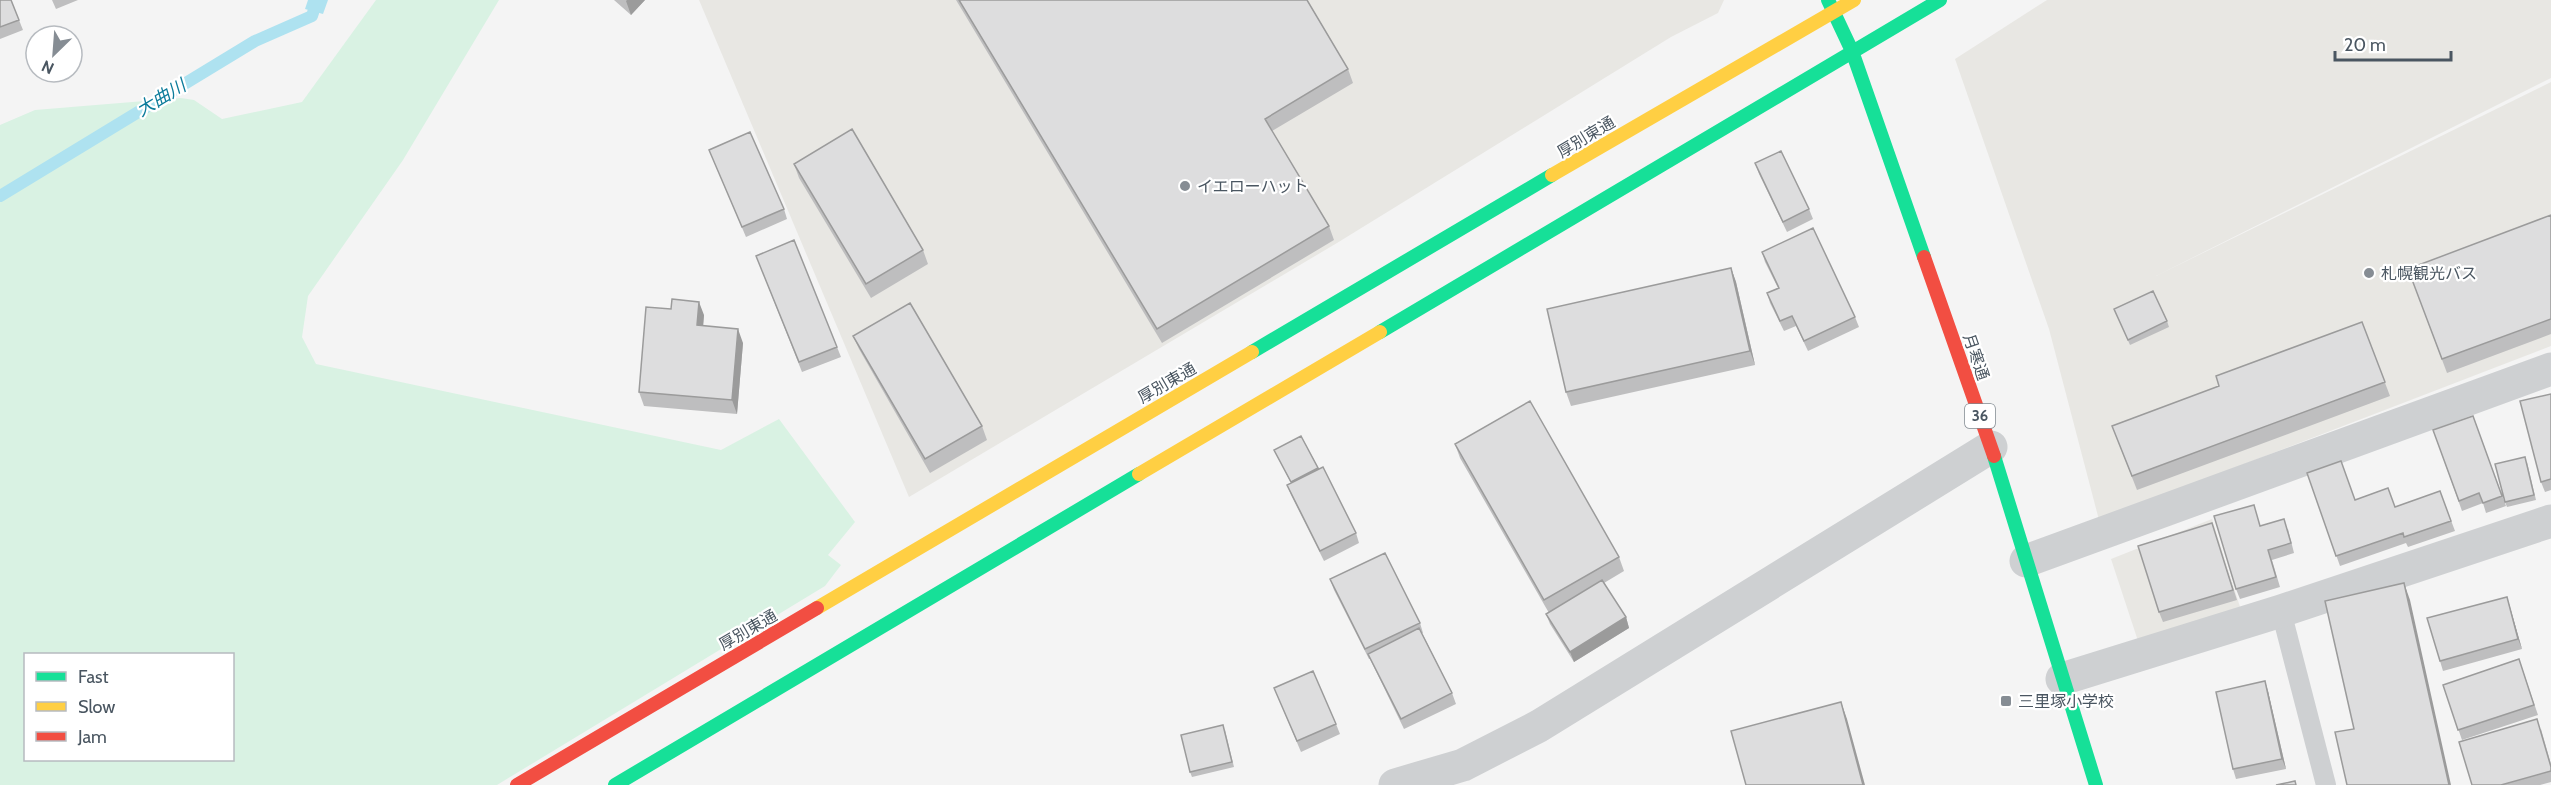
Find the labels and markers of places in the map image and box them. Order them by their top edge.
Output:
place label: イエローハット [1197,177,1309,196]
marker: イエローハット [1178,179,1192,193]
place label: 札幌観光バス [2381,264,2477,283]
marker: 札幌観光バス [2362,266,2376,280]
place label: 三里塚小学校 [2018,692,2114,711]
marker: 三里塚小学校 [1999,694,2013,708]

